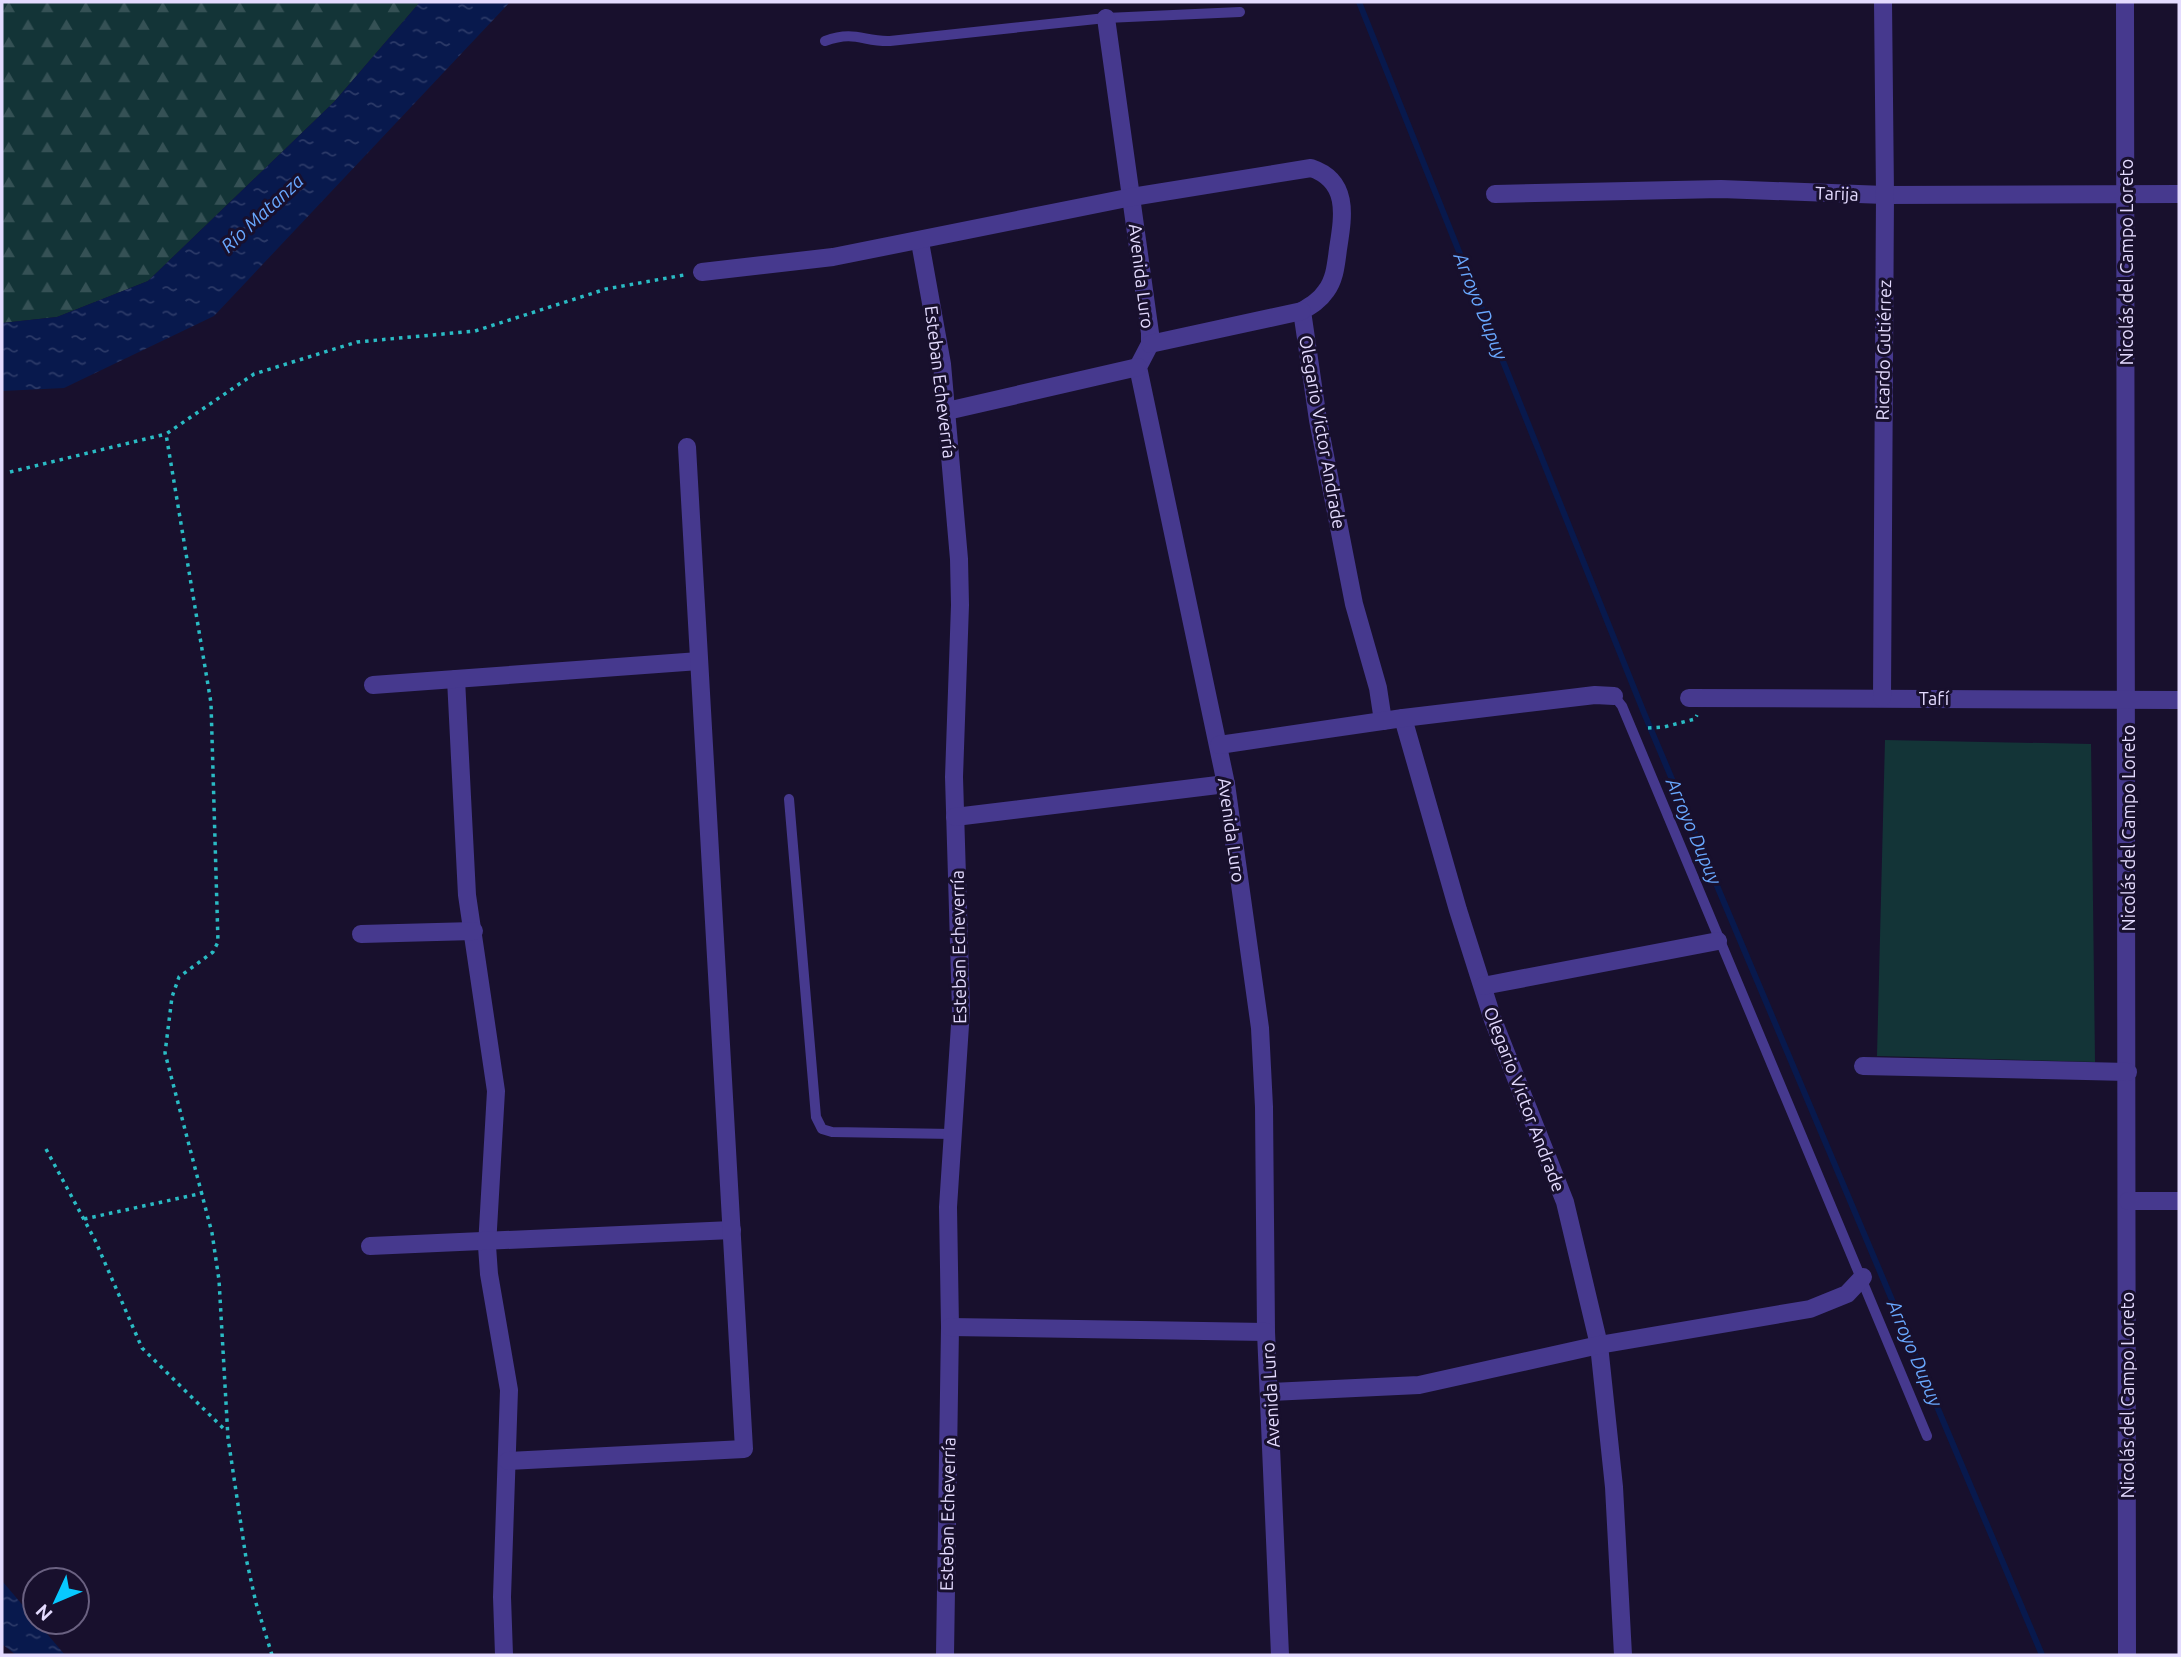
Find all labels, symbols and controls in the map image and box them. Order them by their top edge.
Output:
street label: Nicolás del Campo Loreto [2116,159,2136,365]
water label: Río Matanza [216,169,308,257]
street label: Tarija [1815,182,1859,204]
street label: Avenida Luro [1126,222,1158,330]
water label: Arroyo Dupuy [1449,248,1513,364]
street label: Ricardo Gutiérrez [1872,280,1894,420]
street label: Esteban Echeverría [922,305,960,459]
street label: Olegario Victor Andrade [1296,334,1350,530]
street label: Tafí [1919,688,1950,708]
street label: Nicolás del Campo Loreto [2118,725,2138,931]
water label: Arroyo Dupuy [1661,774,1727,888]
street label: Avenida Luro [1215,776,1249,884]
street label: Esteban Echeverría [947,870,969,1024]
street label: Olegario Victor Andrade [1480,1004,1570,1194]
street label: Nicolás del Campo Loreto [2117,1292,2137,1498]
water label: Arroyo Dupuy [1882,1296,1948,1410]
street label: Avenida Luro [1257,1342,1283,1448]
street label: Esteban Echeverría [936,1437,958,1591]
north arrow [21,1566,91,1636]
text: N [31,1600,57,1626]

